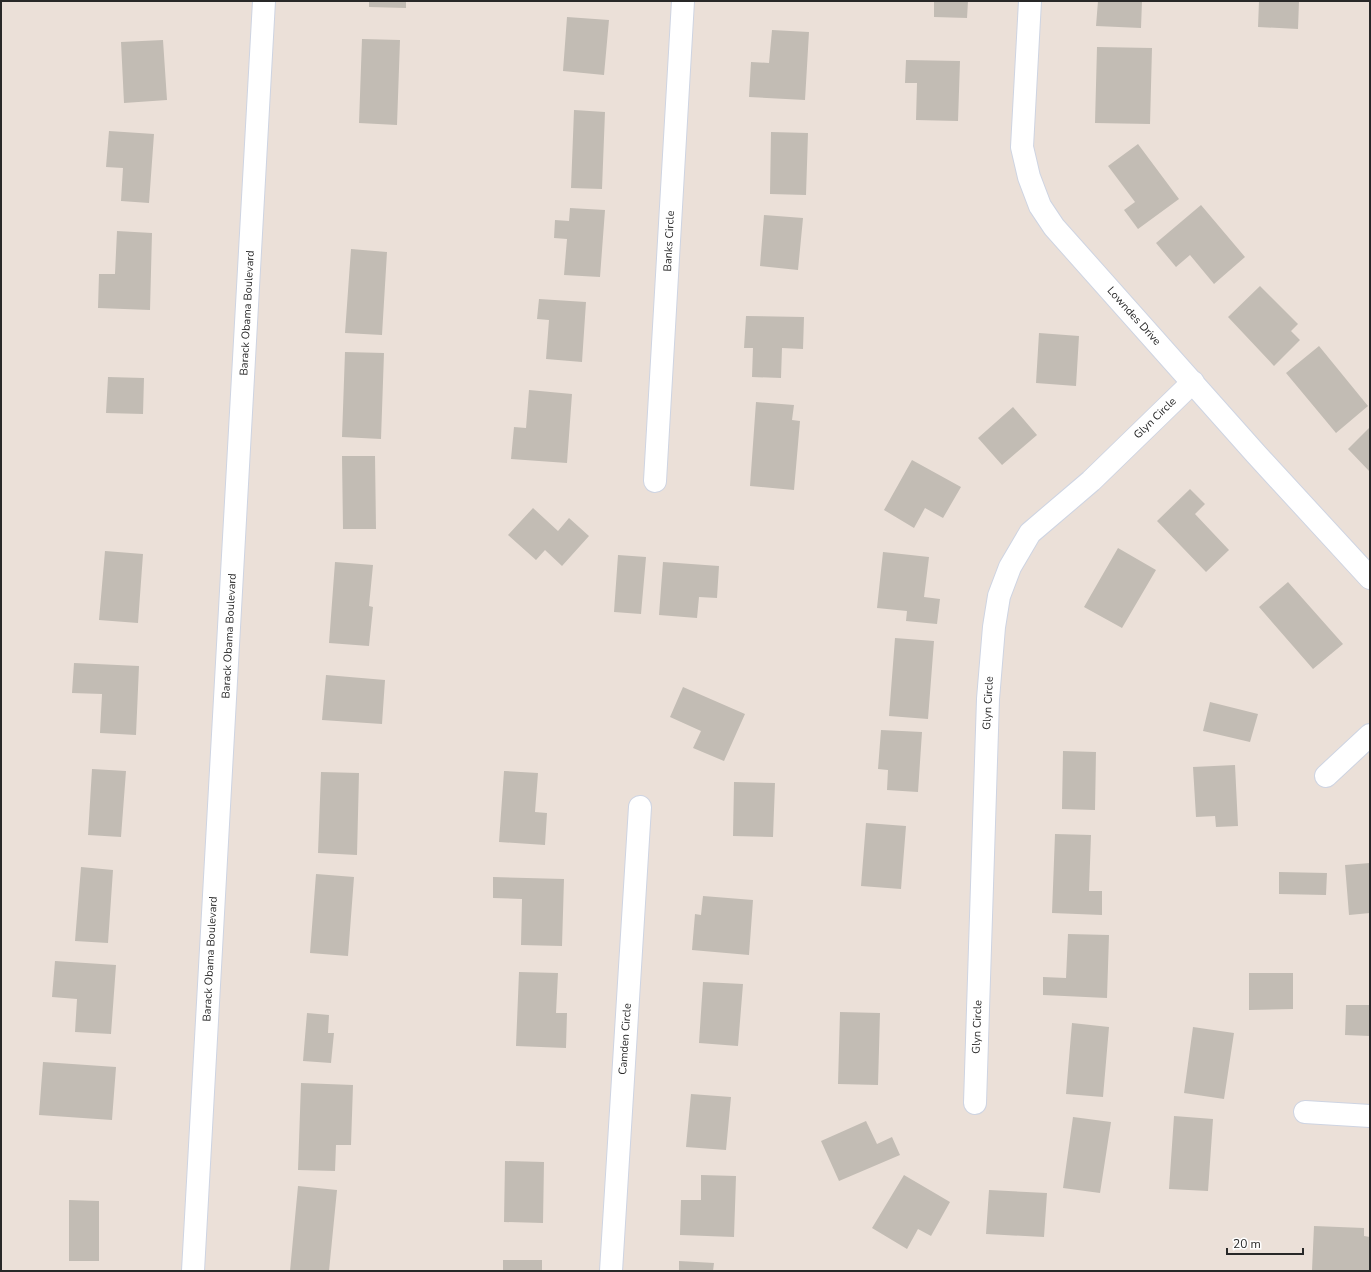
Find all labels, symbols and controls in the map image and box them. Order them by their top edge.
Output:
street label: Banks Circle [660,210,678,272]
street label: Barack Obama Boulevard [236,250,258,376]
street label: Lowndes Drive [1104,284,1164,349]
street label: Glyn Circle [1130,394,1180,442]
street label: Barack Obama Boulevard [218,573,240,699]
street label: Glyn Circle [979,676,997,730]
street label: Barack Obama Boulevard [199,896,221,1022]
street label: Glyn Circle [969,1000,985,1054]
street label: Camden Circle [615,1003,635,1075]
scale bar [1227,1230,1303,1256]
text: 20 m [1233,1236,1261,1252]

